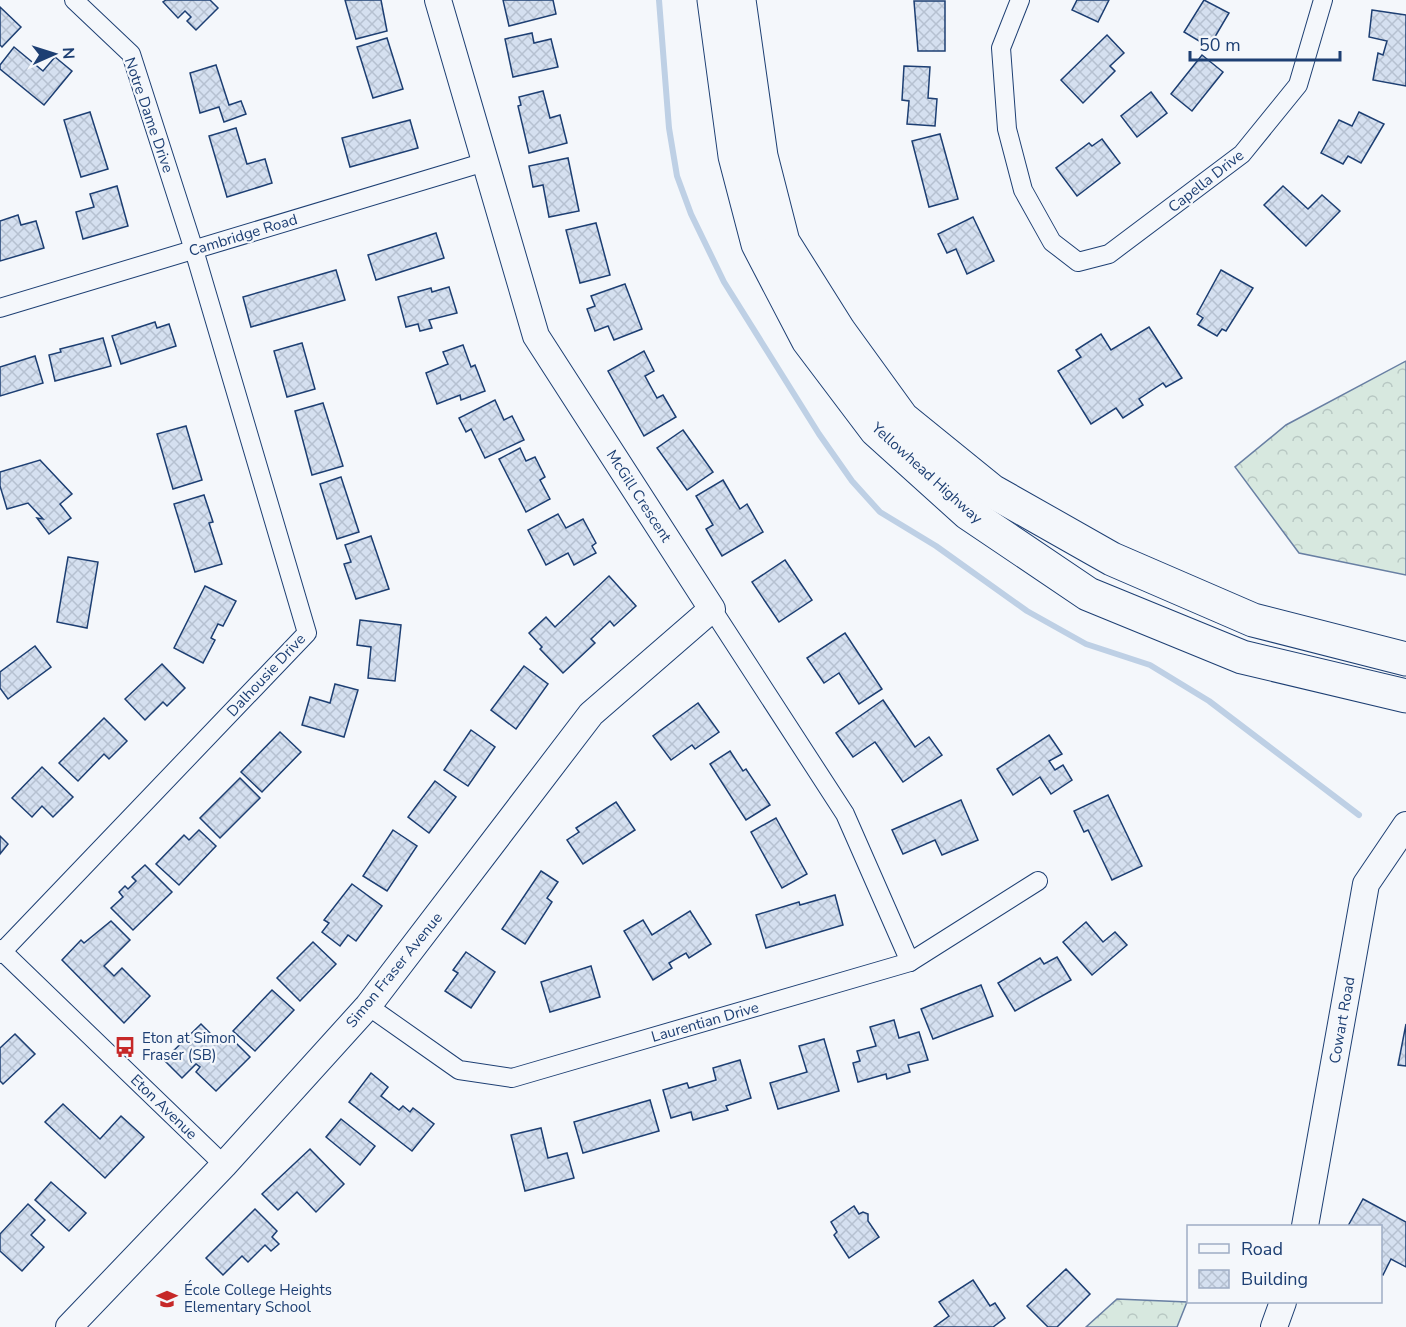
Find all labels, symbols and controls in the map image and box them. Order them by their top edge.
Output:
north arrow [24,24,84,84]
scale bar [1190,24,1340,62]
text: 50 m [1199,33,1241,57]
text: N [57,47,79,60]
street label: Notre Dame Drive [120,55,178,176]
street label: Capella Drive [1164,145,1248,217]
street label: Cambridge Road [186,209,300,261]
street label: Yellowhead Highway [867,417,987,528]
street label: McGill Crescent [602,446,677,547]
street label: Dalhousie Drive [222,629,310,721]
street label: Simon Fraser Avenue [341,908,447,1032]
street label: Cowart Road [1325,975,1359,1065]
street label: Laurentian Drive [649,997,761,1047]
place label: Eton at Simon Fraser (SB) [142,1028,236,1065]
bus stop icon: Eton at Simon Fraser (SB) [113,1035,137,1059]
street label: Eton Avenue [126,1070,202,1144]
legend [1187,1225,1382,1303]
text: Road [1241,1237,1283,1261]
text: Building [1241,1267,1308,1291]
place label: École College Heights Elementary School [184,1280,332,1317]
school or university icon: École College Heights Elementary School [155,1287,179,1311]

